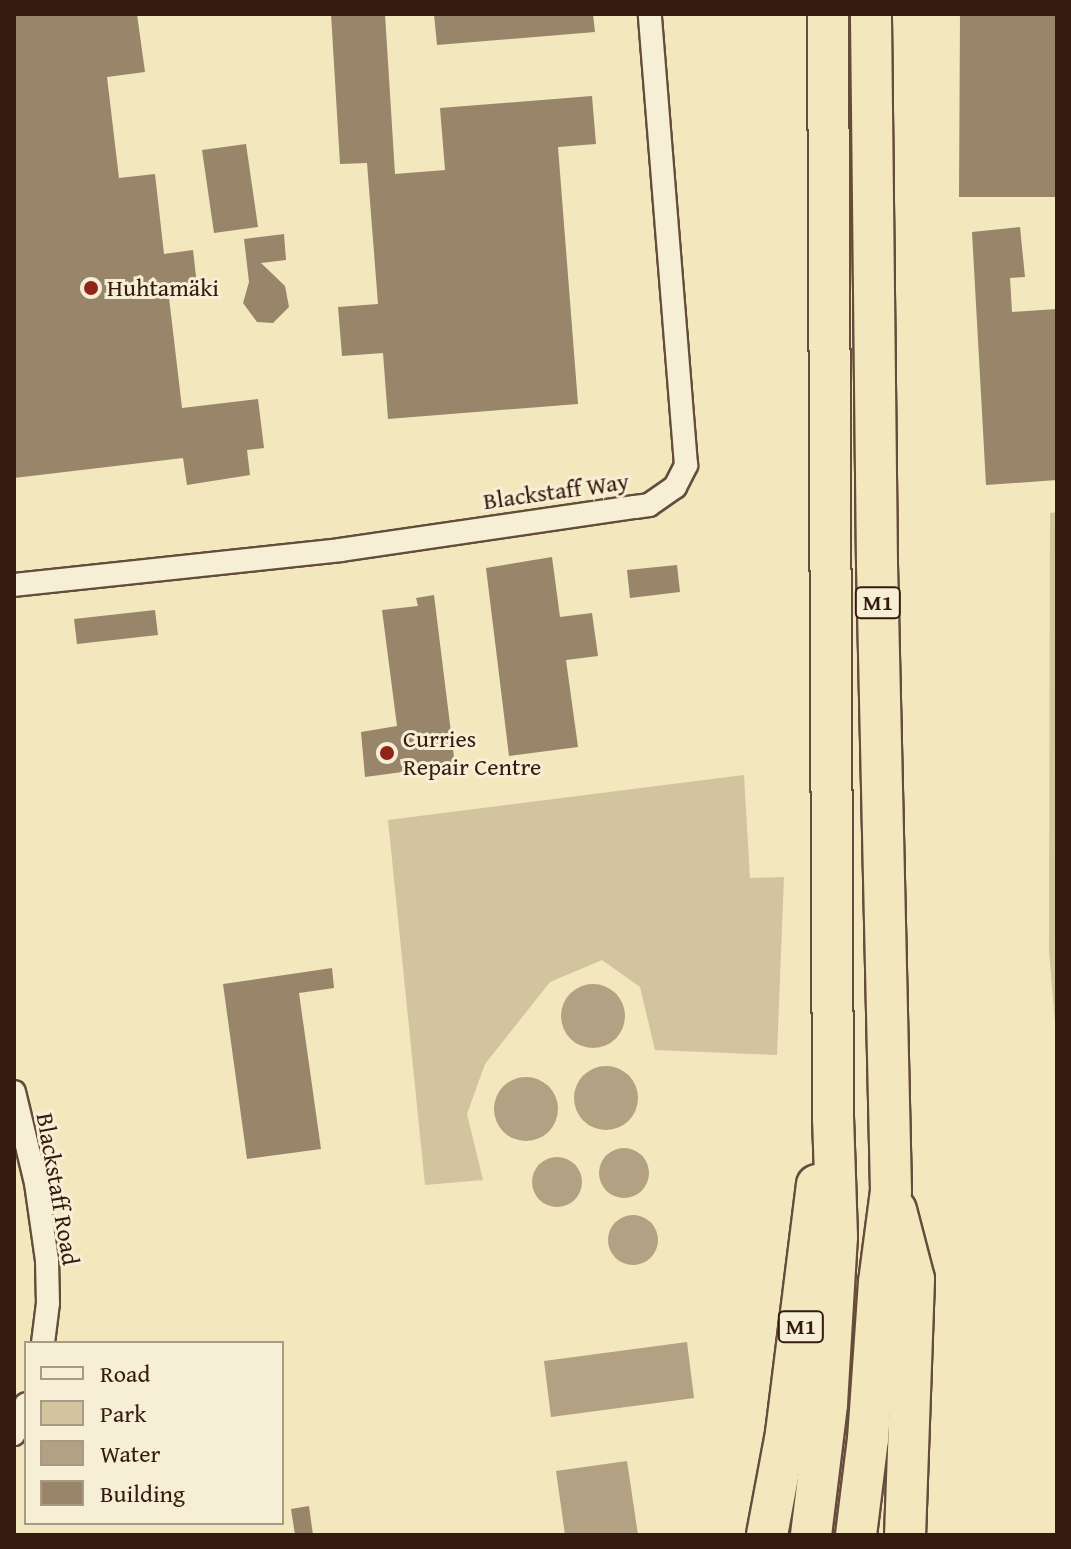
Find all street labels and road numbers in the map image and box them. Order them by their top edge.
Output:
street label: Blackstaff Way [481,467,631,515]
road number: M1 [854,585,902,621]
street label: Blackstaff Road [30,1110,86,1268]
road number: M1 [777,1309,825,1345]

